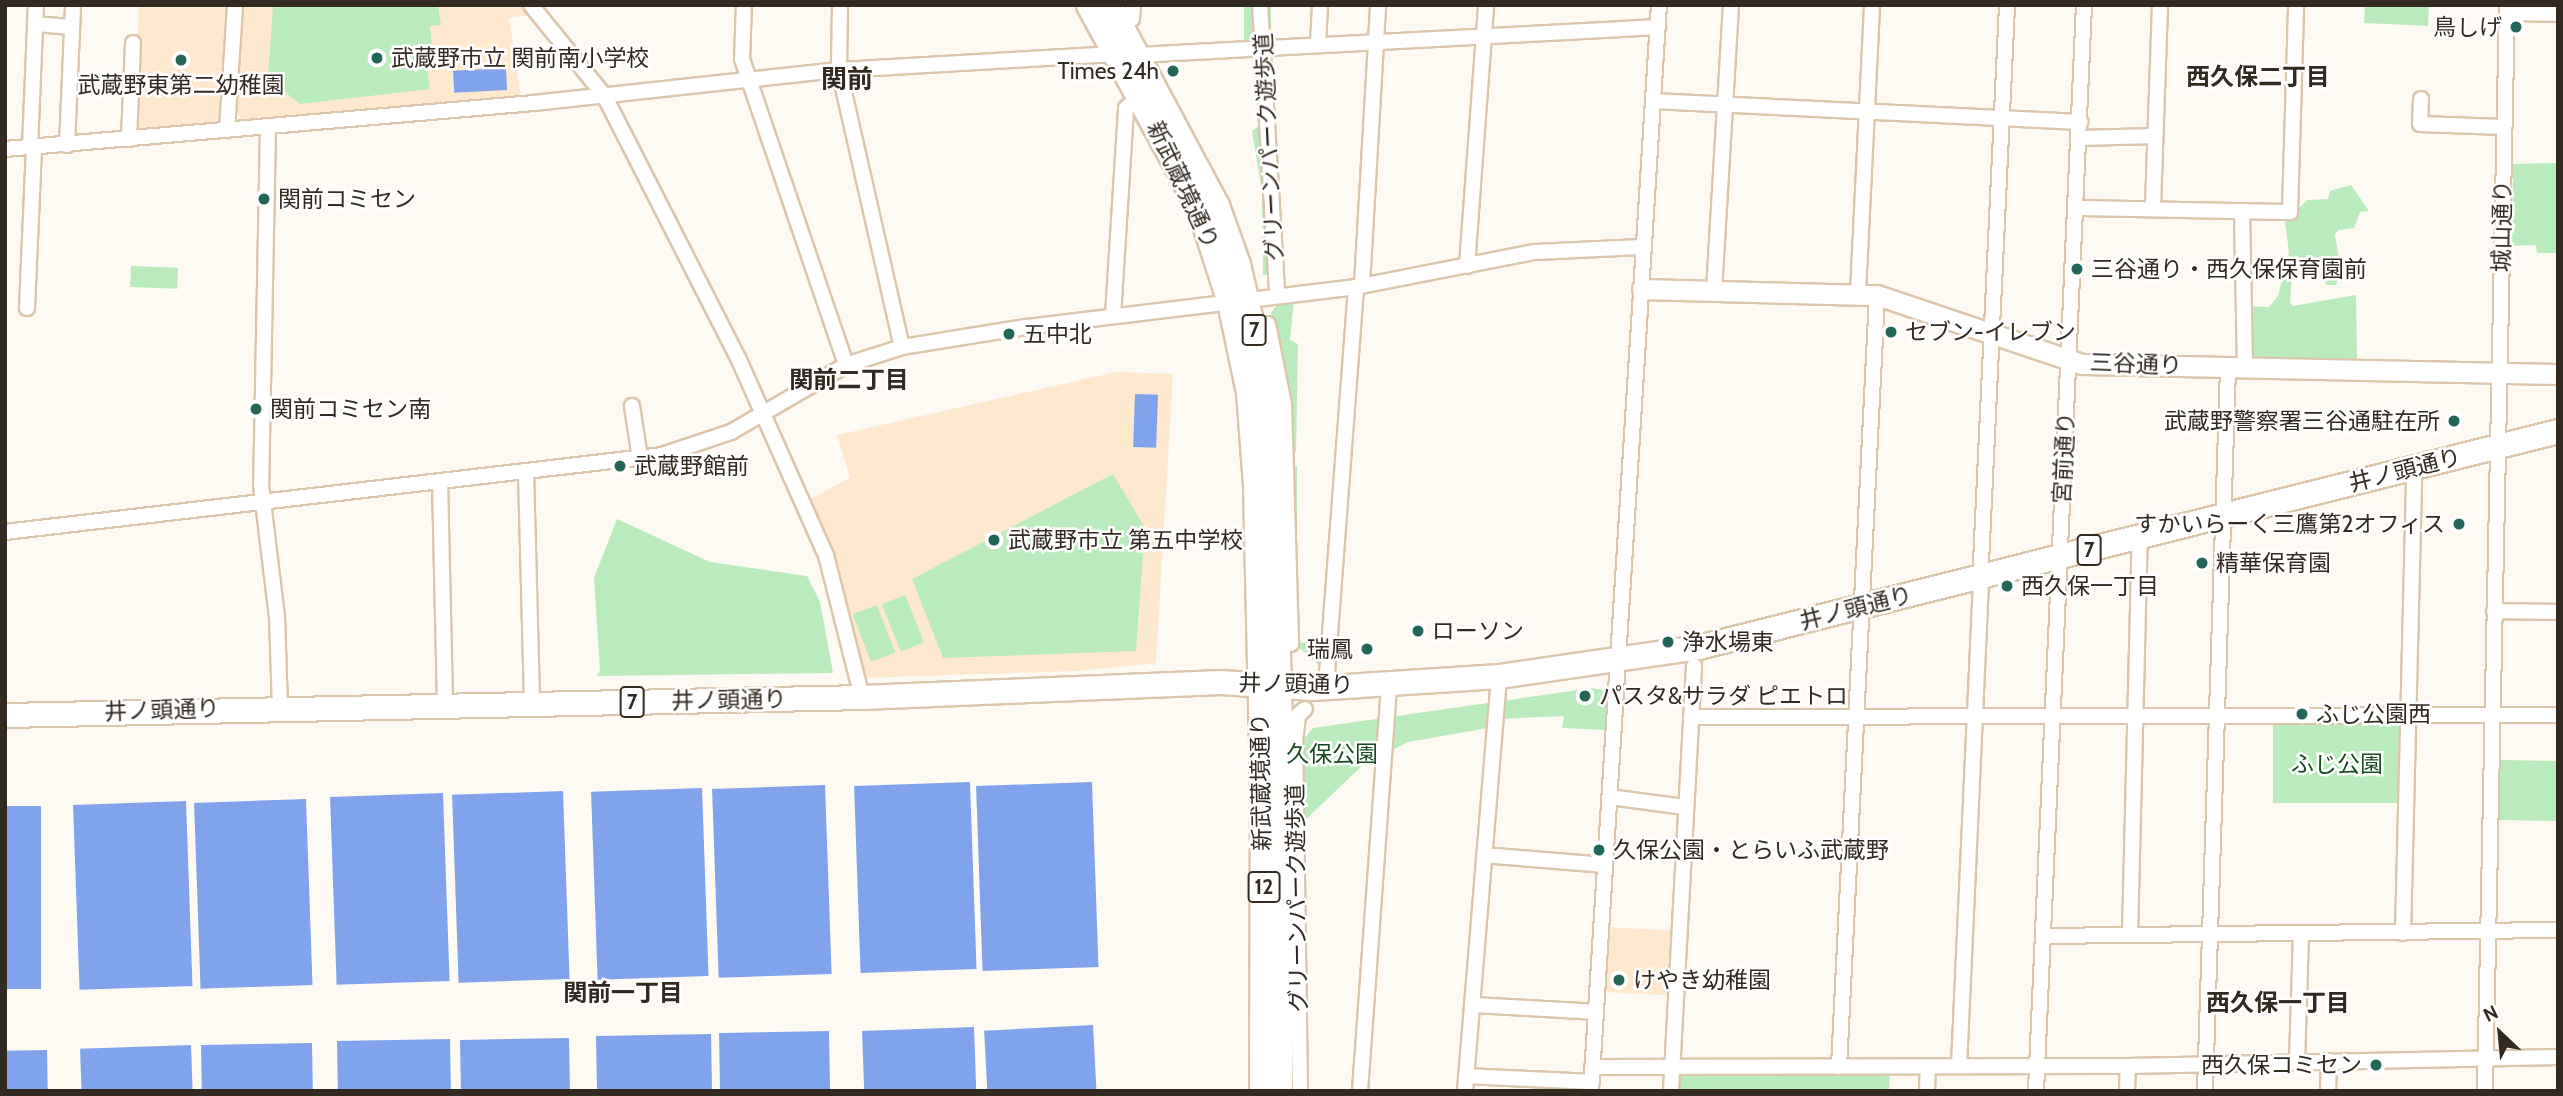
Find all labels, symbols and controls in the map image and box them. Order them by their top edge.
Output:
place label: 鳥しげ [2433,13,2502,41]
marker: 鳥しげ [2508,19,2524,35]
street label: グリーンパーク遊歩道 [1249,31,1289,263]
place label: 武蔵野市立 関前南小学校 [391,44,649,72]
marker: 武蔵野市立 関前南小学校 [369,50,385,66]
marker: 武蔵野東第二幼稚園 [173,52,189,68]
place label: Times 24h [1058,57,1159,85]
marker: Times 24h [1165,63,1181,79]
district label: 西久保二丁目 [2186,63,2330,91]
district label: 関前 [821,64,873,96]
place label: 武蔵野東第二幼稚園 [78,71,284,99]
street label: 新武蔵境通り [1141,117,1225,253]
street label: 城山通り [2487,180,2517,272]
place label: 関前コミセン [278,185,416,213]
marker: 関前コミセン [256,191,272,207]
place label: 三谷通り・西久保保育園前 [2091,255,2367,283]
marker: 三谷通り・西久保保育園前 [2069,261,2085,277]
road number: 7 [1240,312,1268,348]
place label: セブン-イレブン [1905,318,2076,346]
place label: 五中北 [1023,320,1092,348]
marker: セブン-イレブン [1883,324,1899,340]
marker: 五中北 [1001,326,1017,342]
street label: 三谷通り [2090,349,2182,379]
district label: 関前二丁目 [789,366,909,394]
place label: 関前コミセン南 [270,395,431,423]
marker: 関前コミセン南 [248,401,264,417]
place label: 武蔵野警察署三谷通駐在所 [2164,407,2440,435]
street label: 宮前通り [2048,411,2080,505]
marker: 武蔵野警察署三谷通駐在所 [2446,413,2462,429]
street label: 井ノ頭通り [2346,443,2464,497]
place label: 武蔵野館前 [634,452,749,480]
marker: 武蔵野館前 [612,458,628,474]
place label: すかいらーく三鷹第2オフィス [2134,510,2445,538]
marker: すかいらーく三鷹第2オフィス [2451,516,2467,532]
place label: 武蔵野市立 第五中学校 [1008,526,1243,554]
marker: 武蔵野市立 第五中学校 [986,532,1002,548]
road number: 7 [2075,532,2103,568]
place label: 精華保育園 [2216,549,2331,577]
marker: 精華保育園 [2194,555,2210,571]
place label: 西久保一丁目 [2021,572,2159,600]
marker: 西久保一丁目 [1999,578,2015,594]
street label: 井ノ頭通り [1797,581,1915,635]
place label: ローソン [1432,617,1524,645]
marker: ローソン [1410,623,1426,639]
place label: 浄水場東 [1682,628,1774,656]
marker: 浄水場東 [1660,634,1676,650]
place label: 瑞鳳 [1307,635,1353,663]
marker: 瑞鳳 [1359,641,1375,657]
street label: 井ノ頭通り [1238,669,1354,699]
place label: パスタ&サラダ ピエトロ [1599,682,1848,710]
road number: 7 [618,684,646,720]
street label: 井ノ頭通り [671,685,787,715]
marker: パスタ&サラダ ピエトロ [1577,688,1593,704]
street label: 井ノ頭通り [104,694,220,726]
place label: ふじ公園西 [2316,700,2431,728]
marker: ふじ公園西 [2294,706,2310,722]
street label: 新武蔵境通り [1246,713,1276,851]
park label: 久保公園 [1286,740,1378,768]
park label: ふじ公園 [2291,750,2383,778]
street label: グリーンパーク遊歩道 [1281,783,1313,1013]
place label: 久保公園・とらいふ武蔵野 [1613,836,1889,864]
marker: 久保公園・とらいふ武蔵野 [1591,842,1607,858]
road number: 12 [1246,870,1282,904]
place label: けやき幼稚園 [1633,966,1771,994]
marker: けやき幼稚園 [1611,972,1627,988]
district label: 関前一丁目 [563,979,683,1007]
district label: 西久保一丁目 [2206,989,2350,1017]
north arrow [2465,998,2535,1068]
text: N [2479,1000,2502,1027]
place label: 西久保コミセン [2201,1051,2362,1079]
marker: 西久保コミセン [2368,1057,2384,1073]

